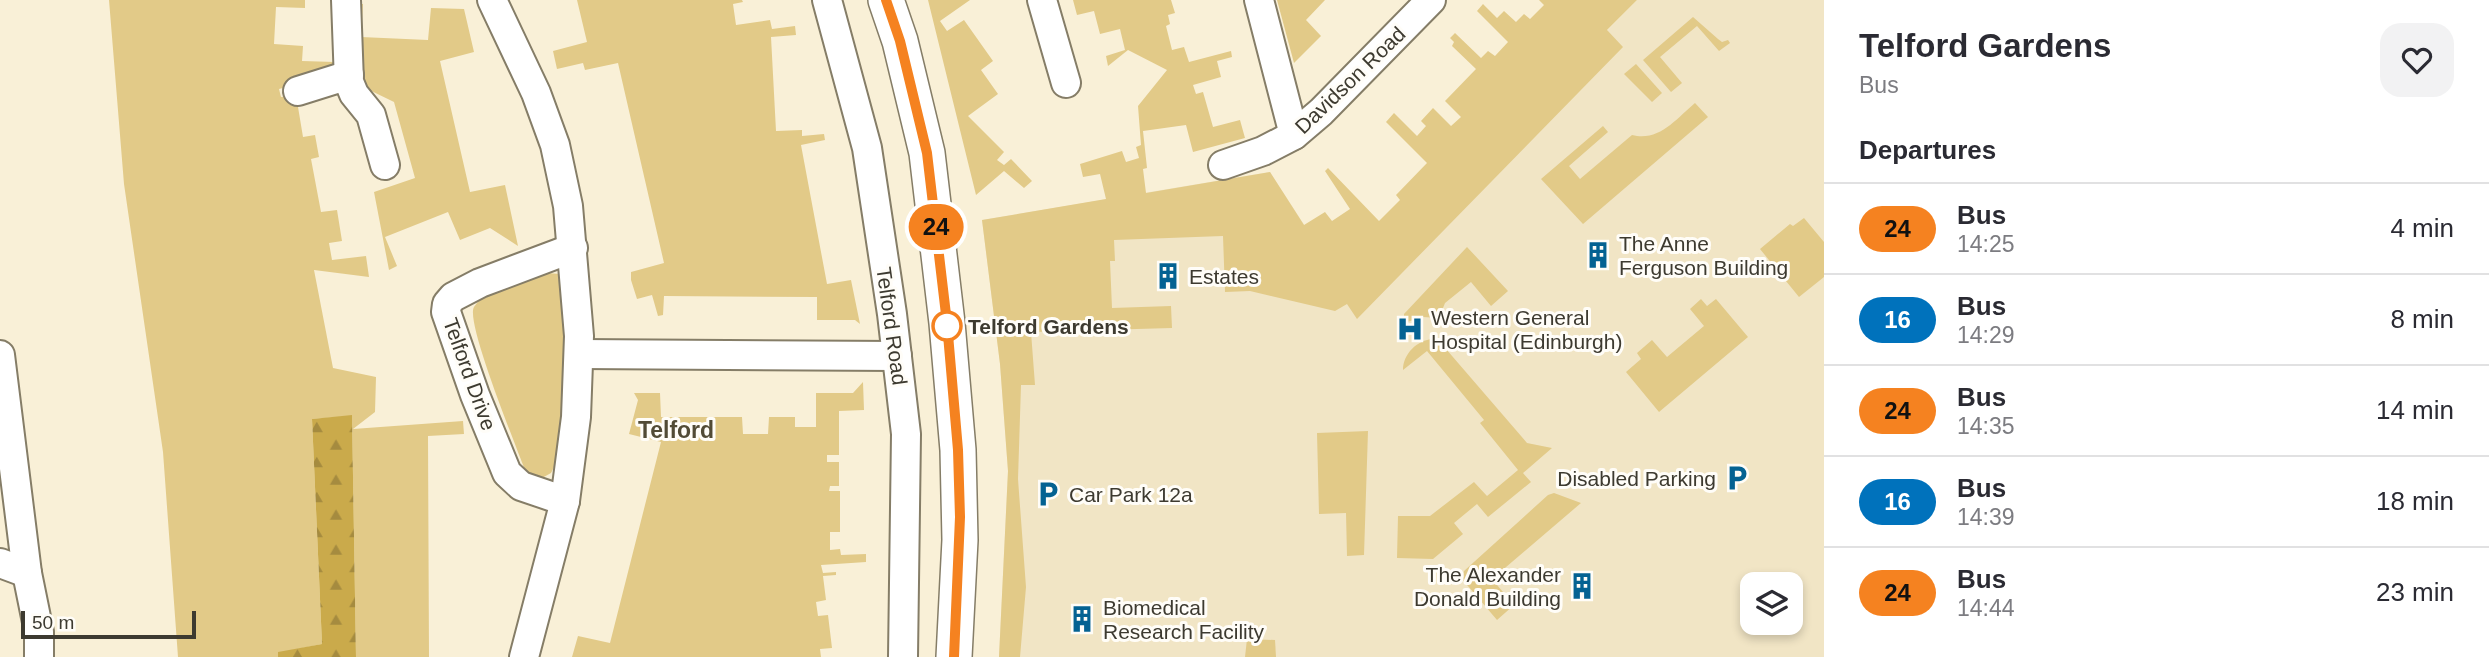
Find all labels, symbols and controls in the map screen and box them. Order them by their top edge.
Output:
street label: Davidson Road [1290,22,1410,138]
button: heart [2380,23,2454,97]
text: Telford Gardens [1859,27,2111,64]
text: Bus [1859,72,1899,98]
text: Departures [1859,135,1996,165]
text: Bus [1957,200,2006,230]
line badge: 24 [904,204,968,250]
text: 24 [923,213,949,240]
text: 4 min [2390,213,2454,243]
text: 24 [1884,215,1911,242]
text: 14:25 [1957,231,2015,257]
place label: The Anne Ferguson Building [1619,232,1788,279]
building icon: The Anne Ferguson Building [1583,240,1613,270]
building icon: Estates [1153,261,1183,291]
street label: Telford Road [872,265,912,387]
place label: Estates [1189,265,1259,288]
text: Bus [1957,291,2006,321]
text: 8 min [2390,304,2454,334]
place label: Western General Hospital (Edinburgh) [1431,306,1622,353]
text: 16 [1884,306,1911,333]
marker: Telford Gardens [932,311,962,341]
hospital icon: Western General Hospital (Edinburgh) [1395,314,1425,344]
street label: Telford Drive [439,315,501,433]
place label: Telford Gardens [968,315,1129,338]
text: 14:29 [1957,322,2015,348]
text: Bus [1957,382,2006,412]
text: 14 min [2376,395,2454,425]
text: 24 [1884,397,1911,424]
text: 14:35 [1957,413,2015,439]
district label: Telford [638,417,714,443]
parking icon: Disabled Parking [1722,463,1752,493]
place label: Disabled Parking [1557,467,1716,490]
text: Bus [1957,473,2006,503]
parking icon: Car Park 12a [1033,479,1063,509]
place label: Car Park 12a [1069,483,1193,506]
text: 18 min [2376,486,2454,516]
text: 16 [1884,488,1911,515]
text: 14:39 [1957,504,2015,530]
place label: The Alexander Donald Building [1414,563,1561,610]
text: Bus [1957,564,2006,594]
building icon: The Alexander Donald Building [1567,571,1597,601]
map controls [1740,572,1803,635]
button: layers [1740,572,1803,635]
text: 23 min [2376,577,2454,607]
text: 24 [1884,579,1911,606]
text: 14:44 [1957,595,2015,621]
place label: Biomedical Research Facility [1103,596,1265,643]
building icon: Biomedical Research Facility [1067,604,1097,634]
scale bar [21,608,196,640]
text: 50 m [32,612,74,633]

